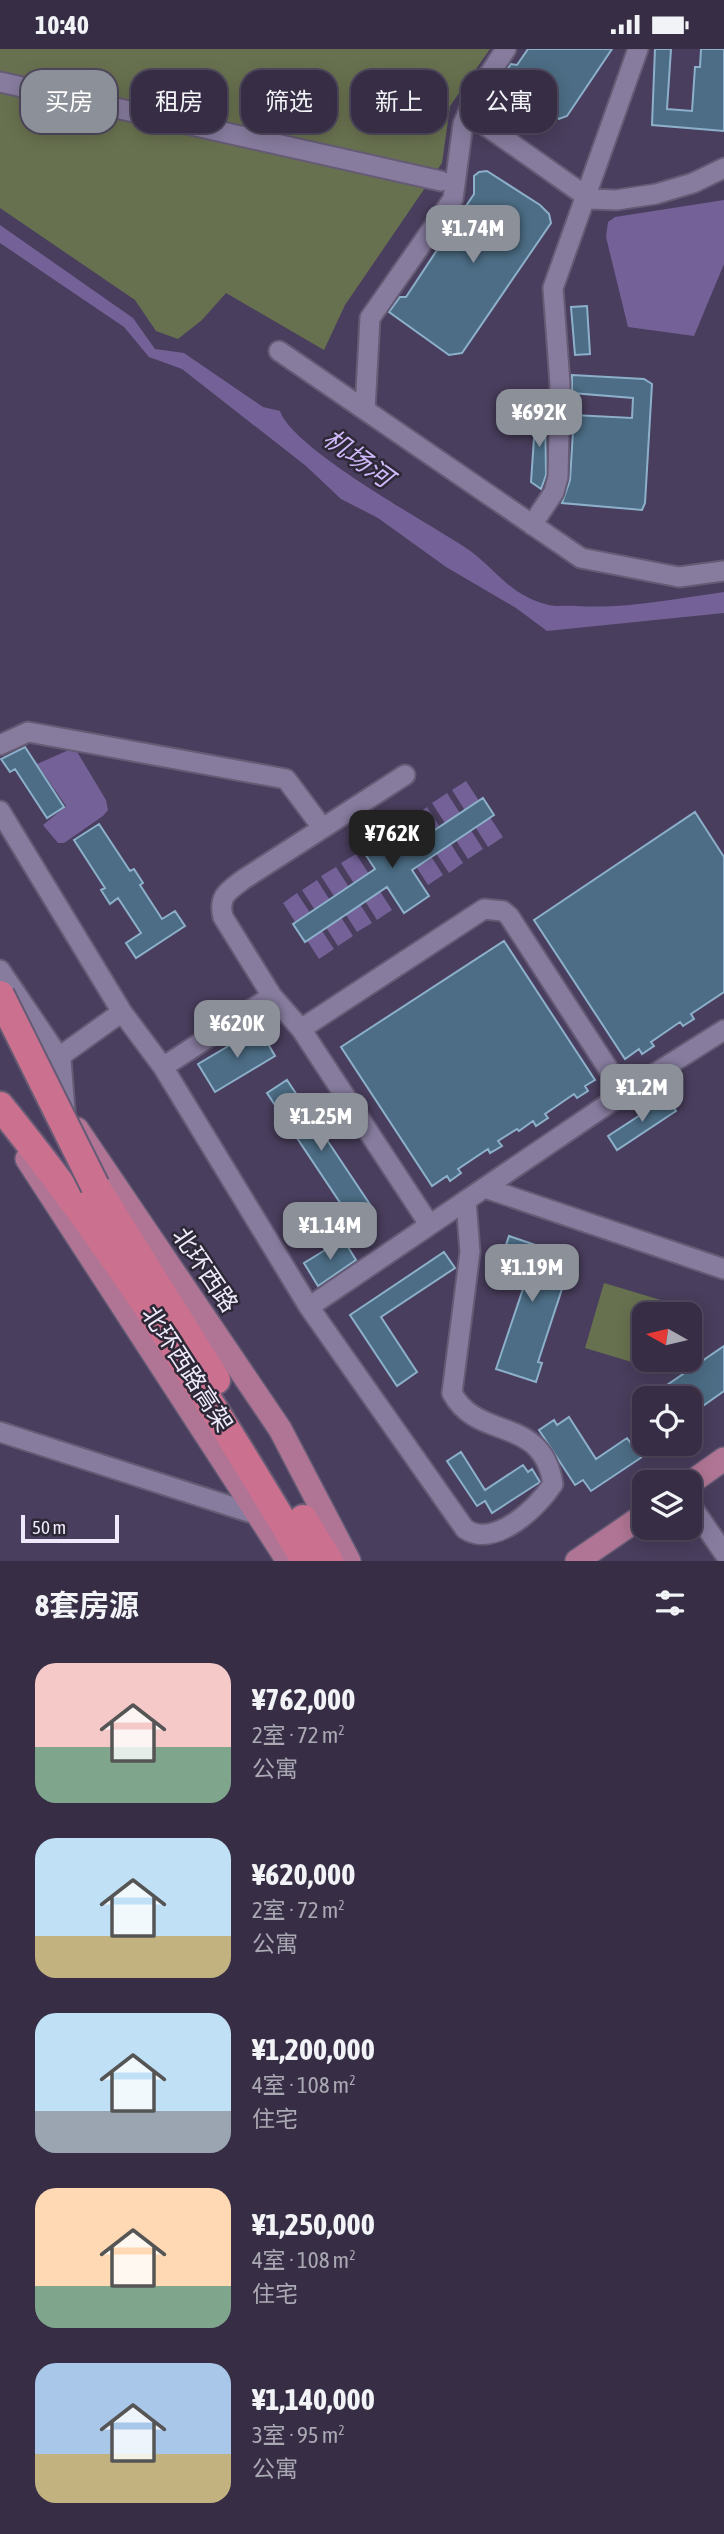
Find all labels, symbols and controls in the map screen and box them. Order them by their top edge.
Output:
text: 10:40 [35,10,89,40]
chip: 买房 [21,70,117,133]
chip: 租房 [131,70,227,133]
chip: 筛选 [241,70,337,133]
chip: 新上 [351,70,447,133]
chip: 公寓 [461,70,557,133]
pin: ¥1.74M [416,205,530,265]
text: ¥1.74M [442,215,504,241]
pin: ¥692K [490,389,588,449]
text: ¥692K [512,399,566,425]
water label: 机场河 [318,423,402,496]
pin: ¥762K [343,811,441,870]
text: ¥762K [365,820,419,846]
pin: ¥620K [188,1000,286,1060]
text: ¥620K [210,1010,264,1036]
pin: ¥1.2M [593,1065,691,1124]
text: ¥1.2M [616,1074,668,1100]
pin: ¥1.25M [264,1093,378,1153]
text: ¥1.25M [290,1103,352,1129]
pin: ¥1.14M [273,1203,387,1262]
text: ¥1.14M [299,1212,361,1238]
street label: 北环西路 [167,1222,243,1317]
pin: ¥1.19M [475,1245,589,1304]
text: ¥1.19M [501,1254,563,1280]
street label: 北环西路高架 [137,1301,238,1436]
north arrow [632,1302,702,1372]
map controls [632,1302,702,1540]
button: locate [632,1386,702,1456]
button: layers [632,1470,702,1540]
scale bar [21,1512,119,1544]
text: 50 m [32,1516,66,1538]
icon: filters [651,1584,689,1622]
text: 8套房源 [35,1588,139,1622]
text: ¥762,000 [252,1682,355,1716]
icon: home [91,1691,175,1775]
text: 2室 · 72 m² [252,1722,345,1748]
text: 公寓 [252,1756,298,1782]
text: ¥620,000 [252,1857,355,1891]
icon: home [91,1866,175,1950]
text: 2室 · 72 m² [252,1897,345,1923]
text: 公寓 [252,1931,298,1957]
text: ¥1,200,000 [252,2032,375,2066]
icon: home [91,2041,175,2125]
text: 4室 · 108 m² [252,2072,356,2098]
text: 住宅 [252,2106,298,2132]
text: ¥1,250,000 [252,2207,375,2241]
icon: home [91,2216,175,2300]
text: 4室 · 108 m² [252,2247,356,2273]
text: 住宅 [252,2281,298,2307]
text: ¥1,140,000 [252,2382,375,2416]
icon: home [91,2391,175,2475]
text: 3室 · 95 m² [252,2422,345,2448]
text: 公寓 [252,2456,298,2482]

